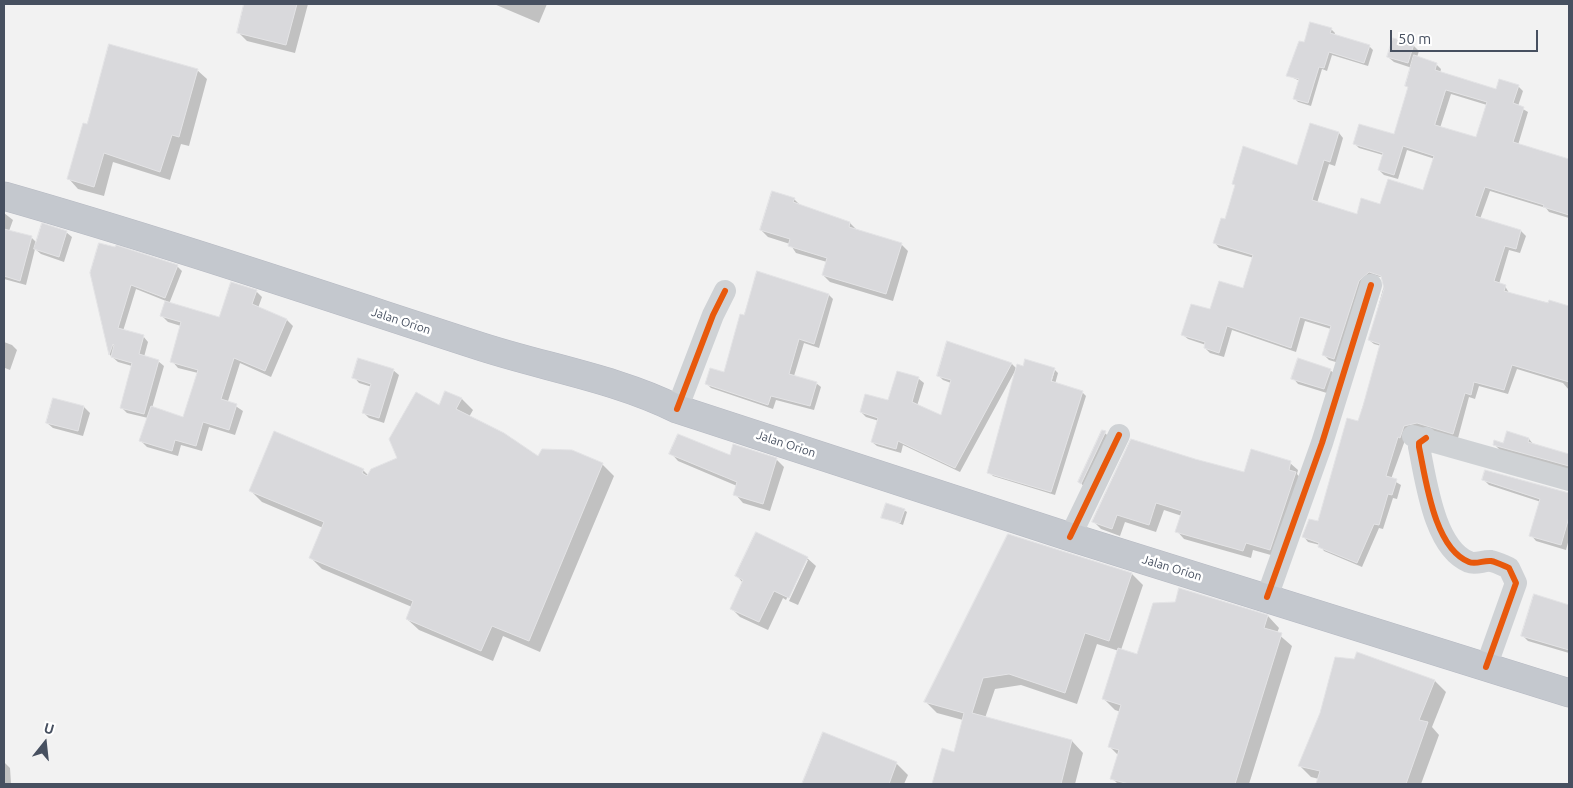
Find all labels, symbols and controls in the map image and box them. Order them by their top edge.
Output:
scale bar [1393,20,1540,52]
text: 50 m [1398,30,1431,47]
street label: Jalan Orion [369,305,433,337]
street label: Jalan Orion [754,428,818,460]
street label: Jalan Orion [1140,552,1204,584]
north arrow [20,718,70,768]
text: U [42,720,56,738]

